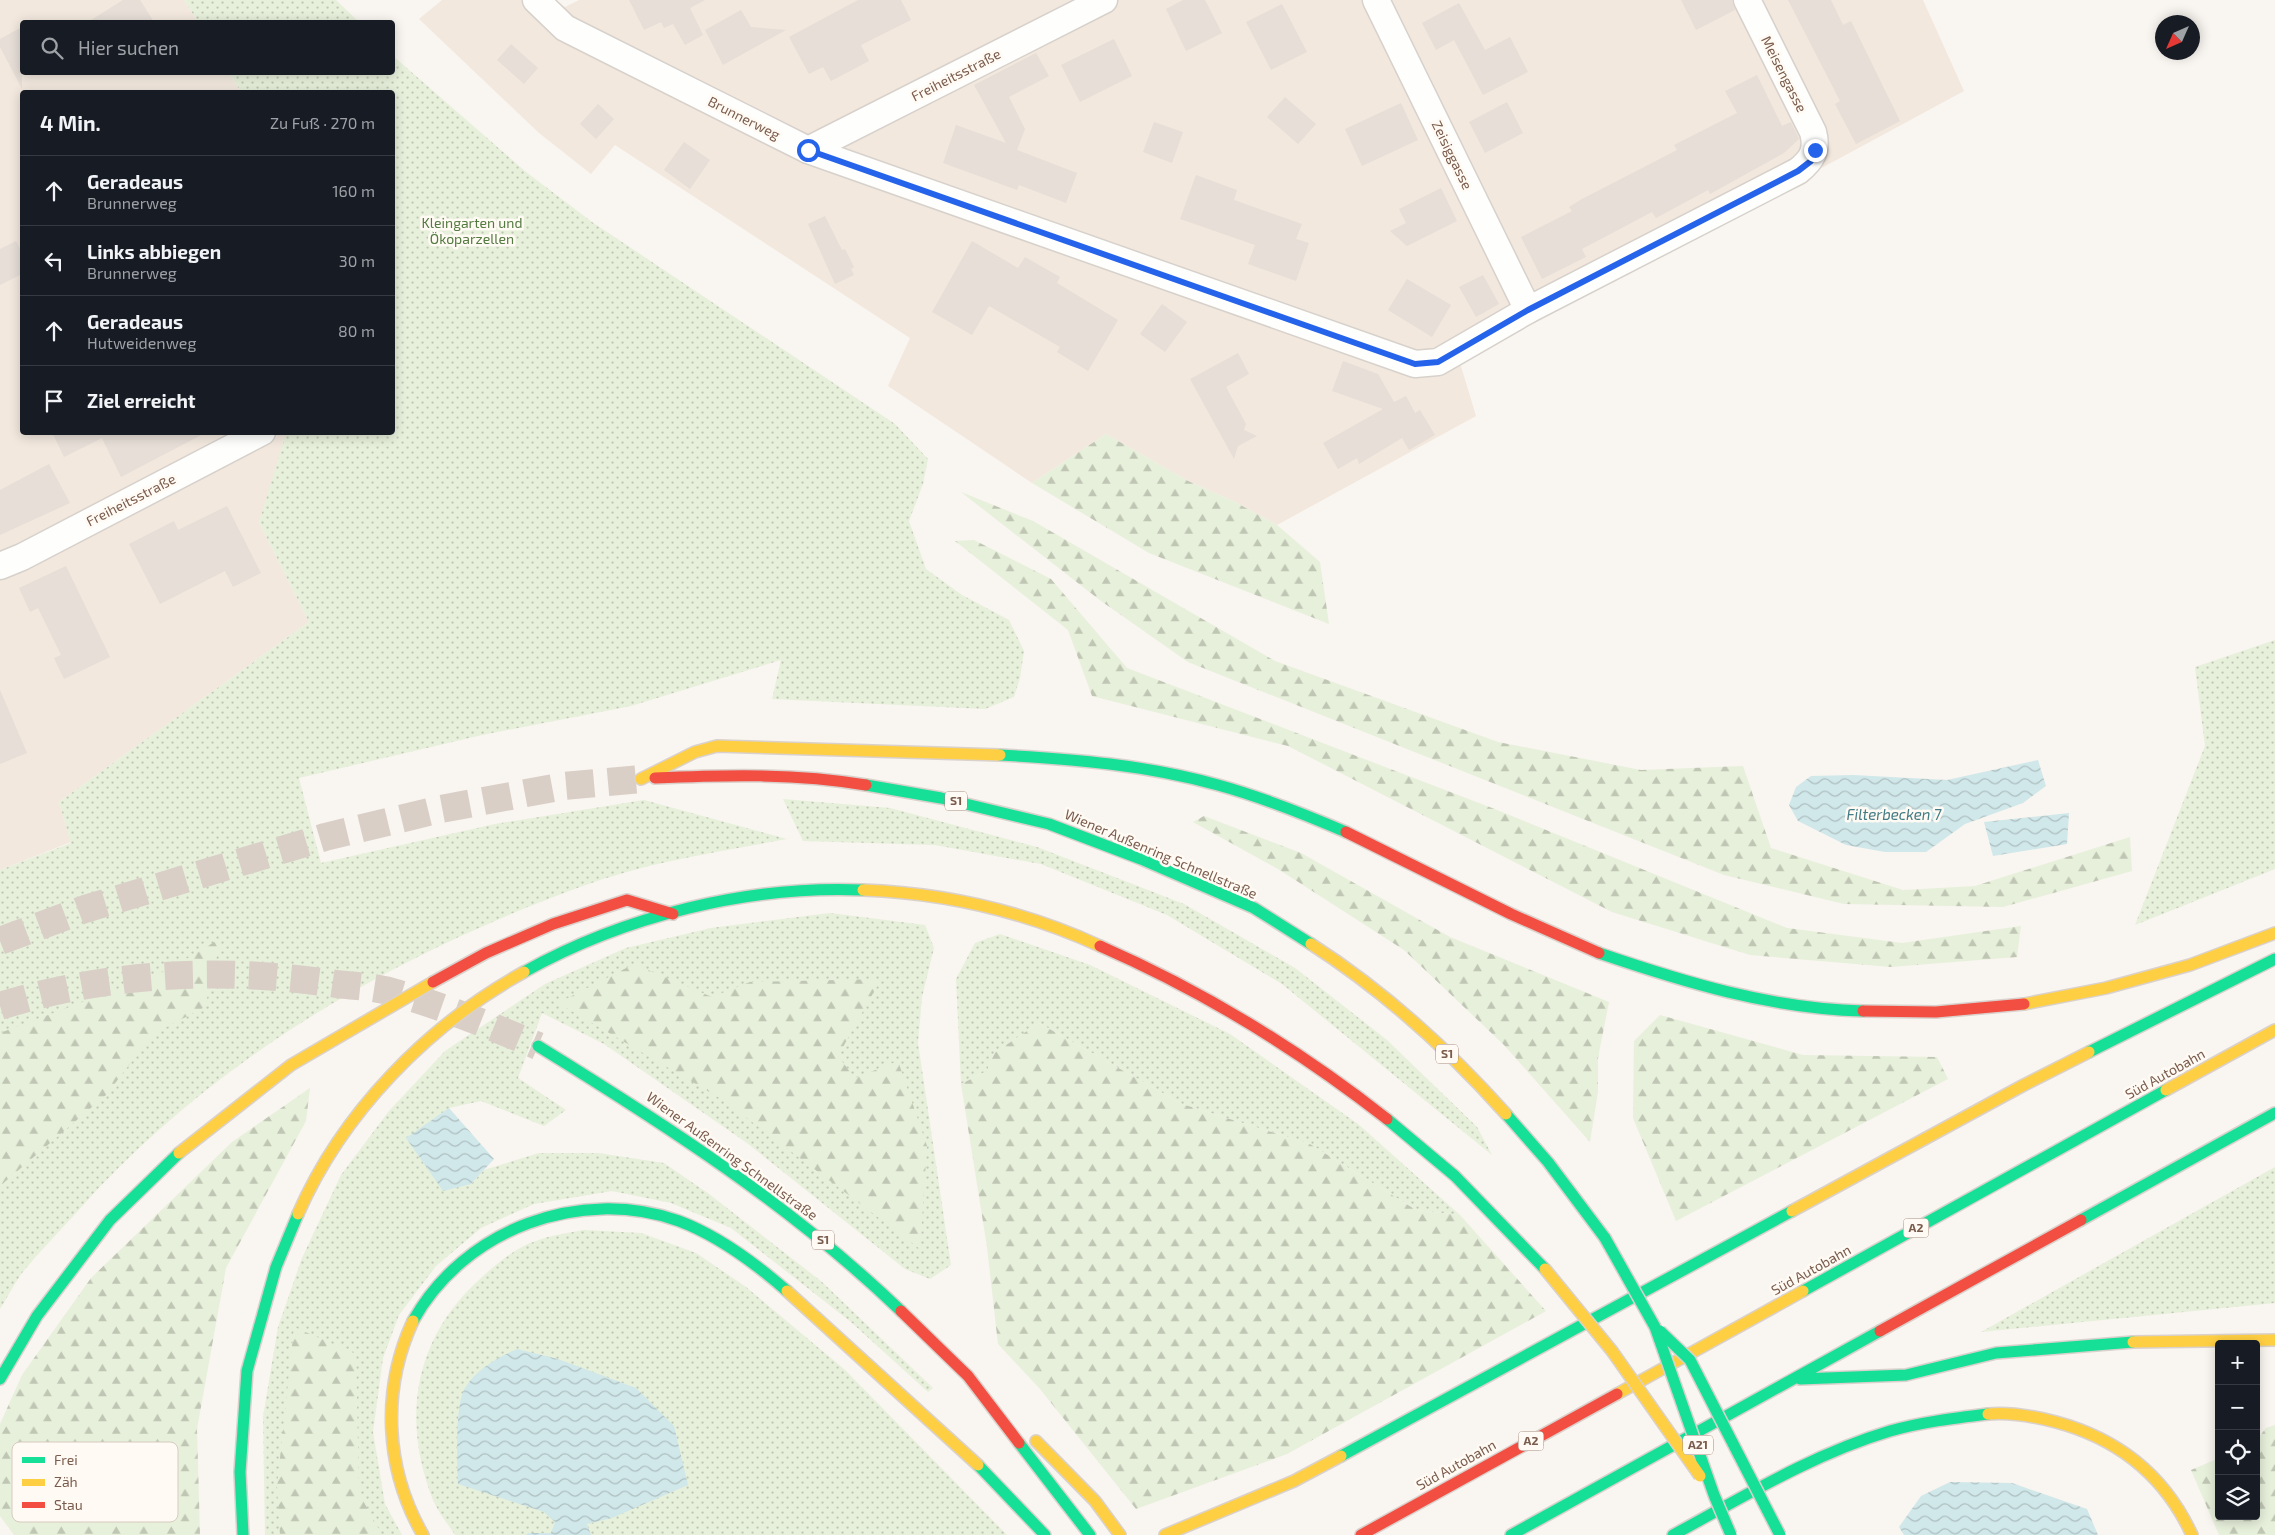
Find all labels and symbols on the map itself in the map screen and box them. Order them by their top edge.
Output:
north arrow [2155,15,2200,60]
street label: Meisengasse [1758,33,1811,115]
street label: Freiheitsstraße [908,45,1003,104]
street label: Brunnerweg [705,92,783,143]
street label: Zeisiggasse [1428,118,1476,192]
route start [797,139,820,162]
route end [1804,139,1827,162]
park label: Kleingarten und Ökoparzellen [422,214,522,247]
street label: Freiheitsstraße [83,470,178,529]
road number: S1 [945,791,967,810]
street label: Wiener Außenring Schnellstraße [1062,805,1260,902]
water label: Filterbecken 7 [1846,805,1942,823]
road number: S1 [1436,1044,1458,1064]
street label: Süd Autobahn [2122,1045,2208,1102]
street label: Wiener Außenring Schnellstraße [643,1088,821,1223]
road number: A2 [1904,1218,1928,1238]
road number: S1 [812,1230,834,1250]
street label: Süd Autobahn [1768,1241,1854,1298]
road number: A2 [1518,1432,1544,1450]
street label: Süd Autobahn [1413,1436,1499,1493]
road number: A21 [1683,1436,1713,1454]
legend [12,1442,178,1522]
text: Frei [54,1451,78,1468]
text: Zäh [54,1473,78,1490]
text: Stau [54,1496,83,1513]

